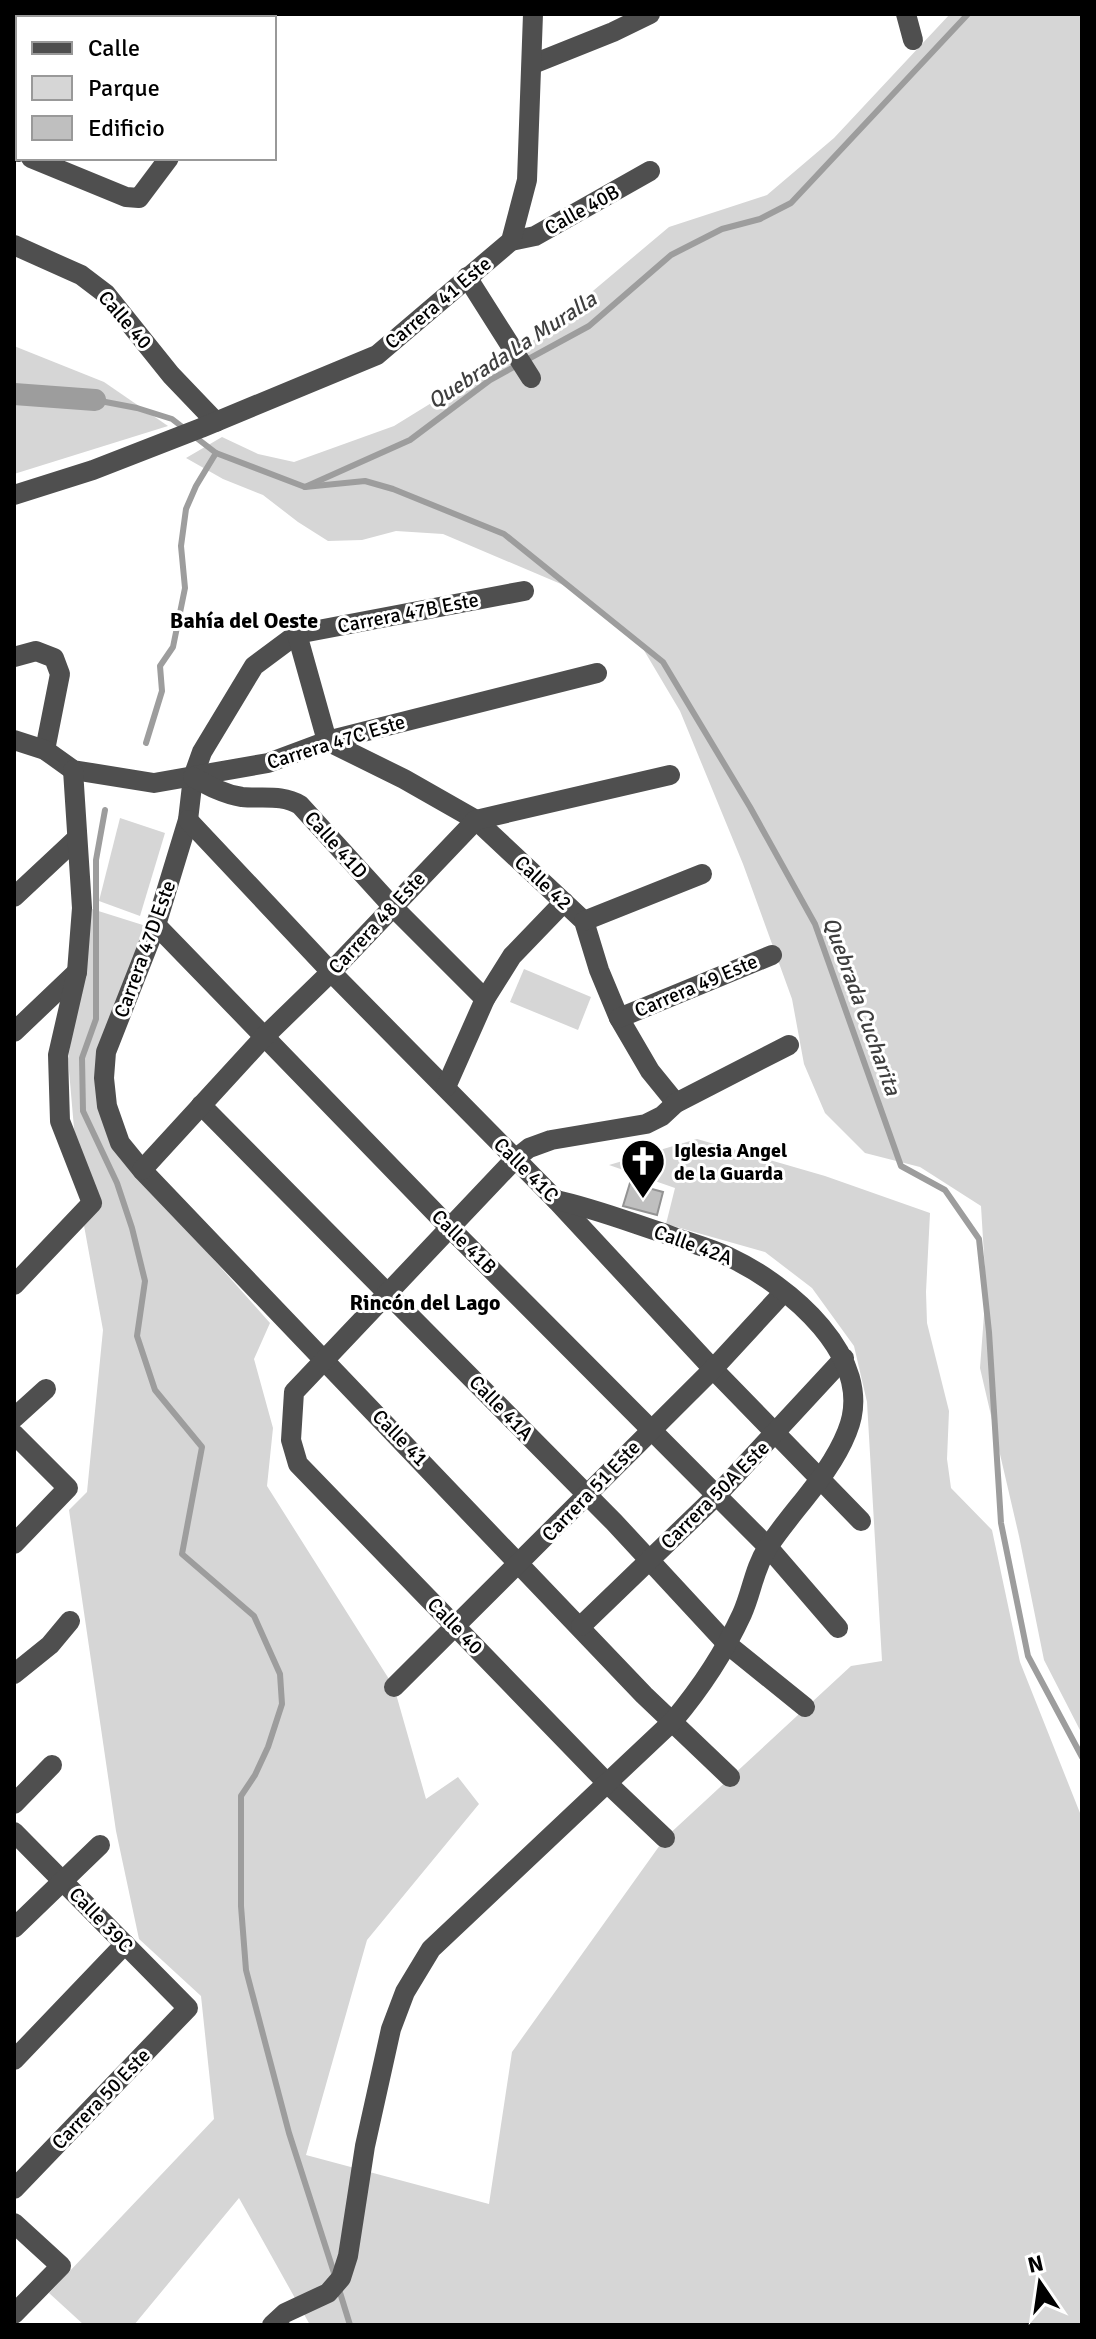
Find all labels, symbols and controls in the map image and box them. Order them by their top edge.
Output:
legend [16,16,276,160]
text: Calle [88,33,140,63]
text: Parque [88,73,160,103]
text: Edificio [88,113,165,143]
street label: Calle 40B [540,179,624,241]
street label: Carrera 41 Este [380,251,496,355]
water label: Quebrada La Muralla [423,285,602,415]
street label: Calle 40 [93,286,157,354]
street label: Carrera 47B Este [335,587,481,639]
district label: Bahía del Oeste [170,607,318,634]
street label: Carrera 47C Este [264,709,408,775]
street label: Calle 41D [299,806,373,884]
street label: Calle 42 [509,850,577,916]
street label: Carrera 48 Este [323,867,431,979]
street label: Carrera 47D Este [109,877,181,1021]
water label: Quebrada Cucharita [817,913,907,1099]
street label: Carrera 49 Este [631,949,761,1023]
street label: Calle 41C [488,1132,564,1208]
church icon: Iglesia Angel de la Guarda [619,1137,667,1200]
place label: Iglesia Angel de la Guarda [674,1138,787,1186]
street label: Calle 41B [426,1204,502,1280]
street label: Calle 42A [650,1219,736,1271]
district label: Rincón del Lago [349,1289,501,1316]
street label: Calle 41A [464,1370,538,1446]
street label: Calle 41 [367,1404,433,1472]
street label: Carrera 51 Este [536,1435,646,1547]
street label: Carrera 50A Este [655,1435,775,1555]
street label: Calle 40 [422,1592,488,1660]
street label: Calle 39C [64,1882,138,1958]
street label: Carrera 50 Este [46,2043,156,2155]
north arrow [1000,2243,1080,2323]
text: N [1025,2249,1046,2279]

